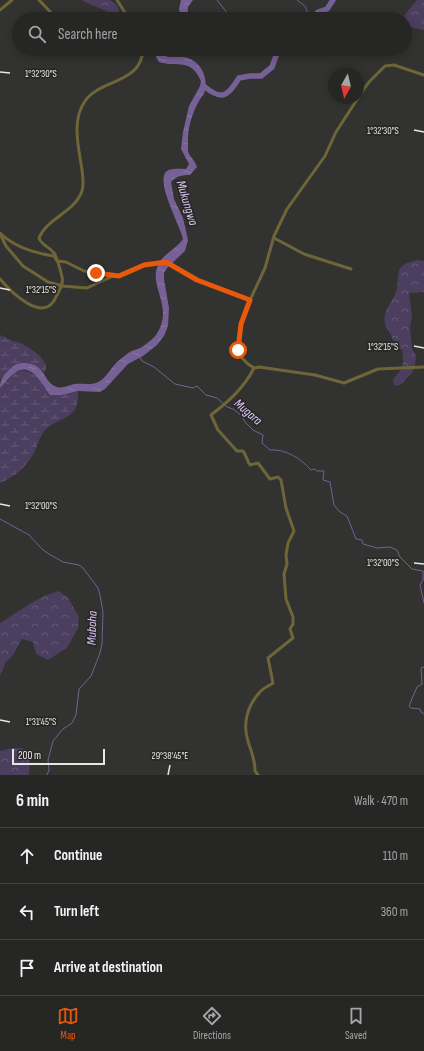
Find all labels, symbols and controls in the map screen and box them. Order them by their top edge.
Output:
search box [12,12,412,56]
icon: search [26,23,48,45]
text: Search here [58,25,118,44]
text: 1°32'30"S [25,68,57,80]
north arrow [328,68,364,104]
text: 1°32'30"S [367,125,399,137]
water label: Mukungwa [173,179,202,228]
route end [87,264,105,282]
text: 1°32'15"S [26,284,56,296]
route start [229,341,247,359]
text: 1°32'15"S [368,341,398,353]
water label: Mugara [231,395,266,429]
text: 1°32'00"S [25,500,57,512]
text: 1°32'00"S [367,557,399,569]
water label: Muboha [83,610,101,645]
text: 1°31'45"S [26,716,56,728]
scale bar [12,747,105,766]
text: 200 m [18,749,41,762]
text: 29°38'45"E [152,750,188,762]
text: 6 min [16,791,49,811]
text: Walk · 470 m [354,793,408,809]
icon: ahead [16,845,38,867]
text: Continue [54,846,103,865]
text: 110 m [383,848,408,864]
icon: left [16,901,38,923]
text: Turn left [54,902,99,921]
text: 360 m [381,904,408,920]
icon: arrive [16,957,38,979]
text: Arrive at destination [54,958,163,977]
tab: Map [57,1005,79,1042]
tab: Directions [193,1005,231,1042]
tab: Saved [345,1005,367,1042]

